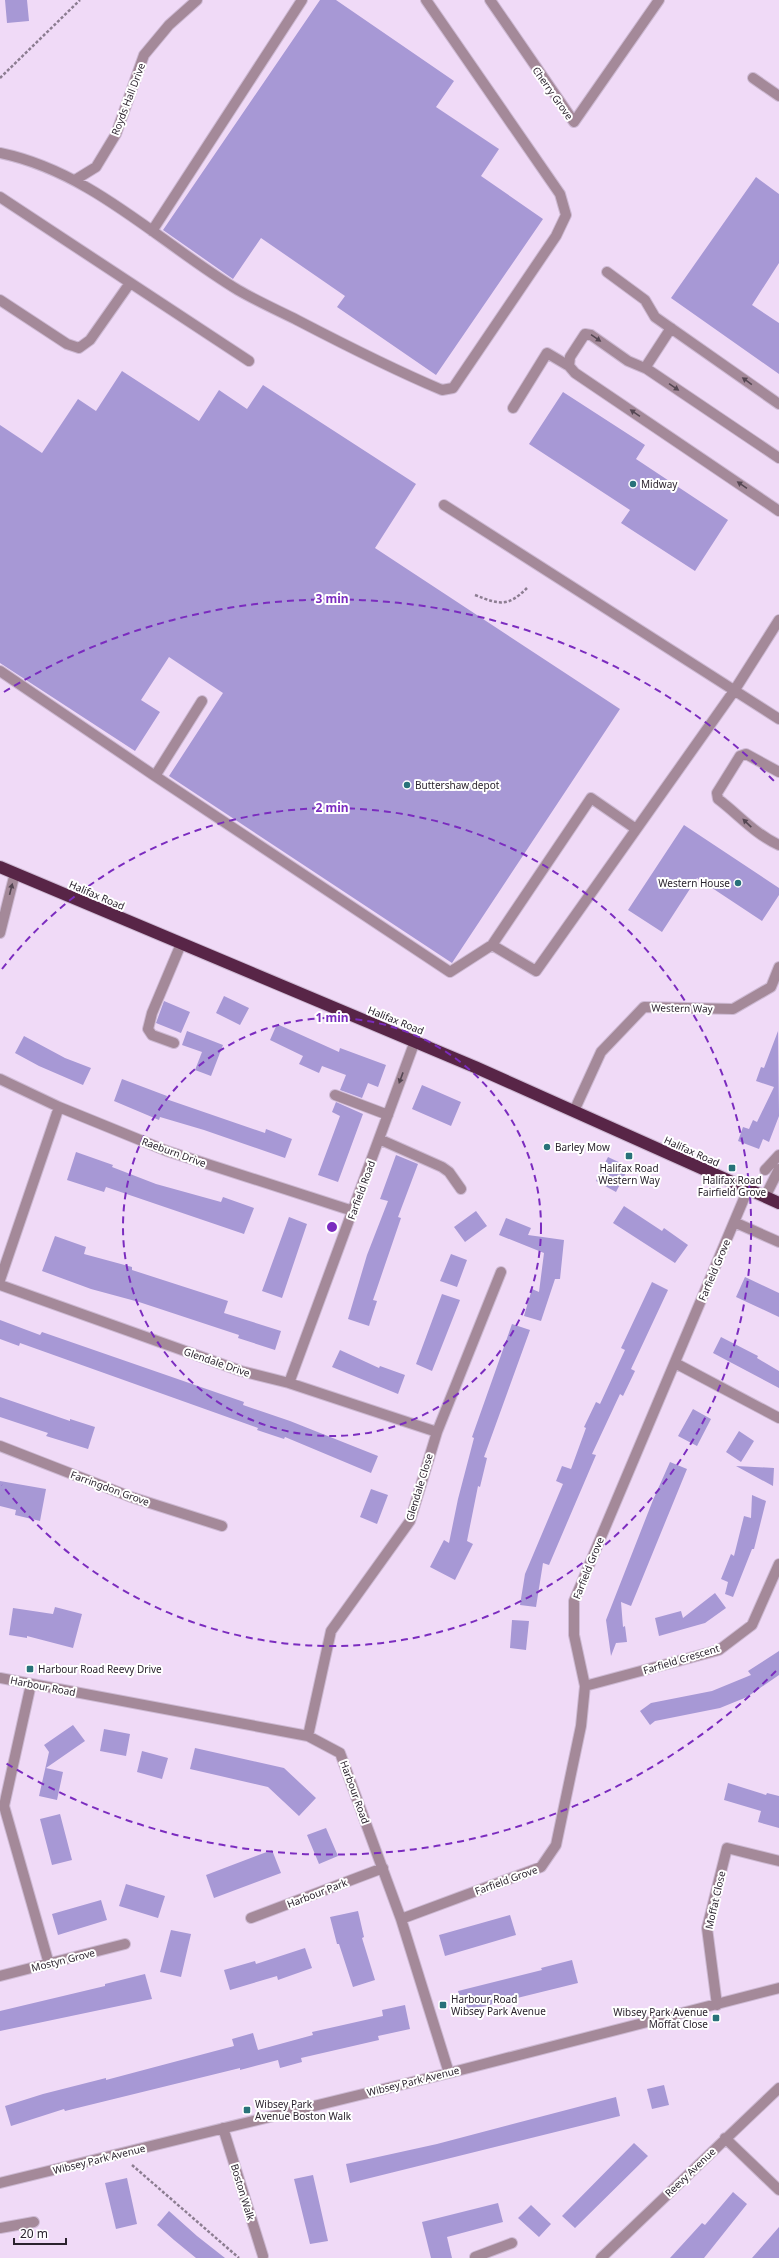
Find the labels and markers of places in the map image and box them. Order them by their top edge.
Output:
place label: Midway [641,477,678,491]
marker: Midway [628,479,638,489]
place label: Buttershaw depot [415,778,500,792]
marker: Buttershaw depot [402,780,412,790]
place label: Western House [658,876,730,890]
marker: Western House [733,878,743,888]
place label: Barley Mow [555,1140,610,1154]
marker: Barley Mow [542,1142,552,1152]
marker: Halifax Road Western Way [624,1151,634,1161]
place label: Halifax Road Western Way [598,1161,661,1187]
marker: Halifax Road Fairfield Grove [727,1163,737,1173]
place label: Halifax Road Fairfield Grove [698,1173,766,1199]
centre of rings [325,1220,339,1234]
place label: Harbour Road Reevy Drive [38,1662,162,1676]
marker: Harbour Road Reevy Drive [25,1664,35,1674]
place label: Harbour Road Wibsey Park Avenue [451,1992,546,2018]
marker: Harbour Road Wibsey Park Avenue [438,2000,448,2010]
place label: Wibsey Park Avenue Moffat Close [613,2005,708,2031]
marker: Wibsey Park Avenue Moffat Close [711,2013,721,2023]
place label: Wibsey Park Avenue Boston Walk [255,2097,352,2123]
marker: Wibsey Park Avenue Boston Walk [242,2105,252,2115]

